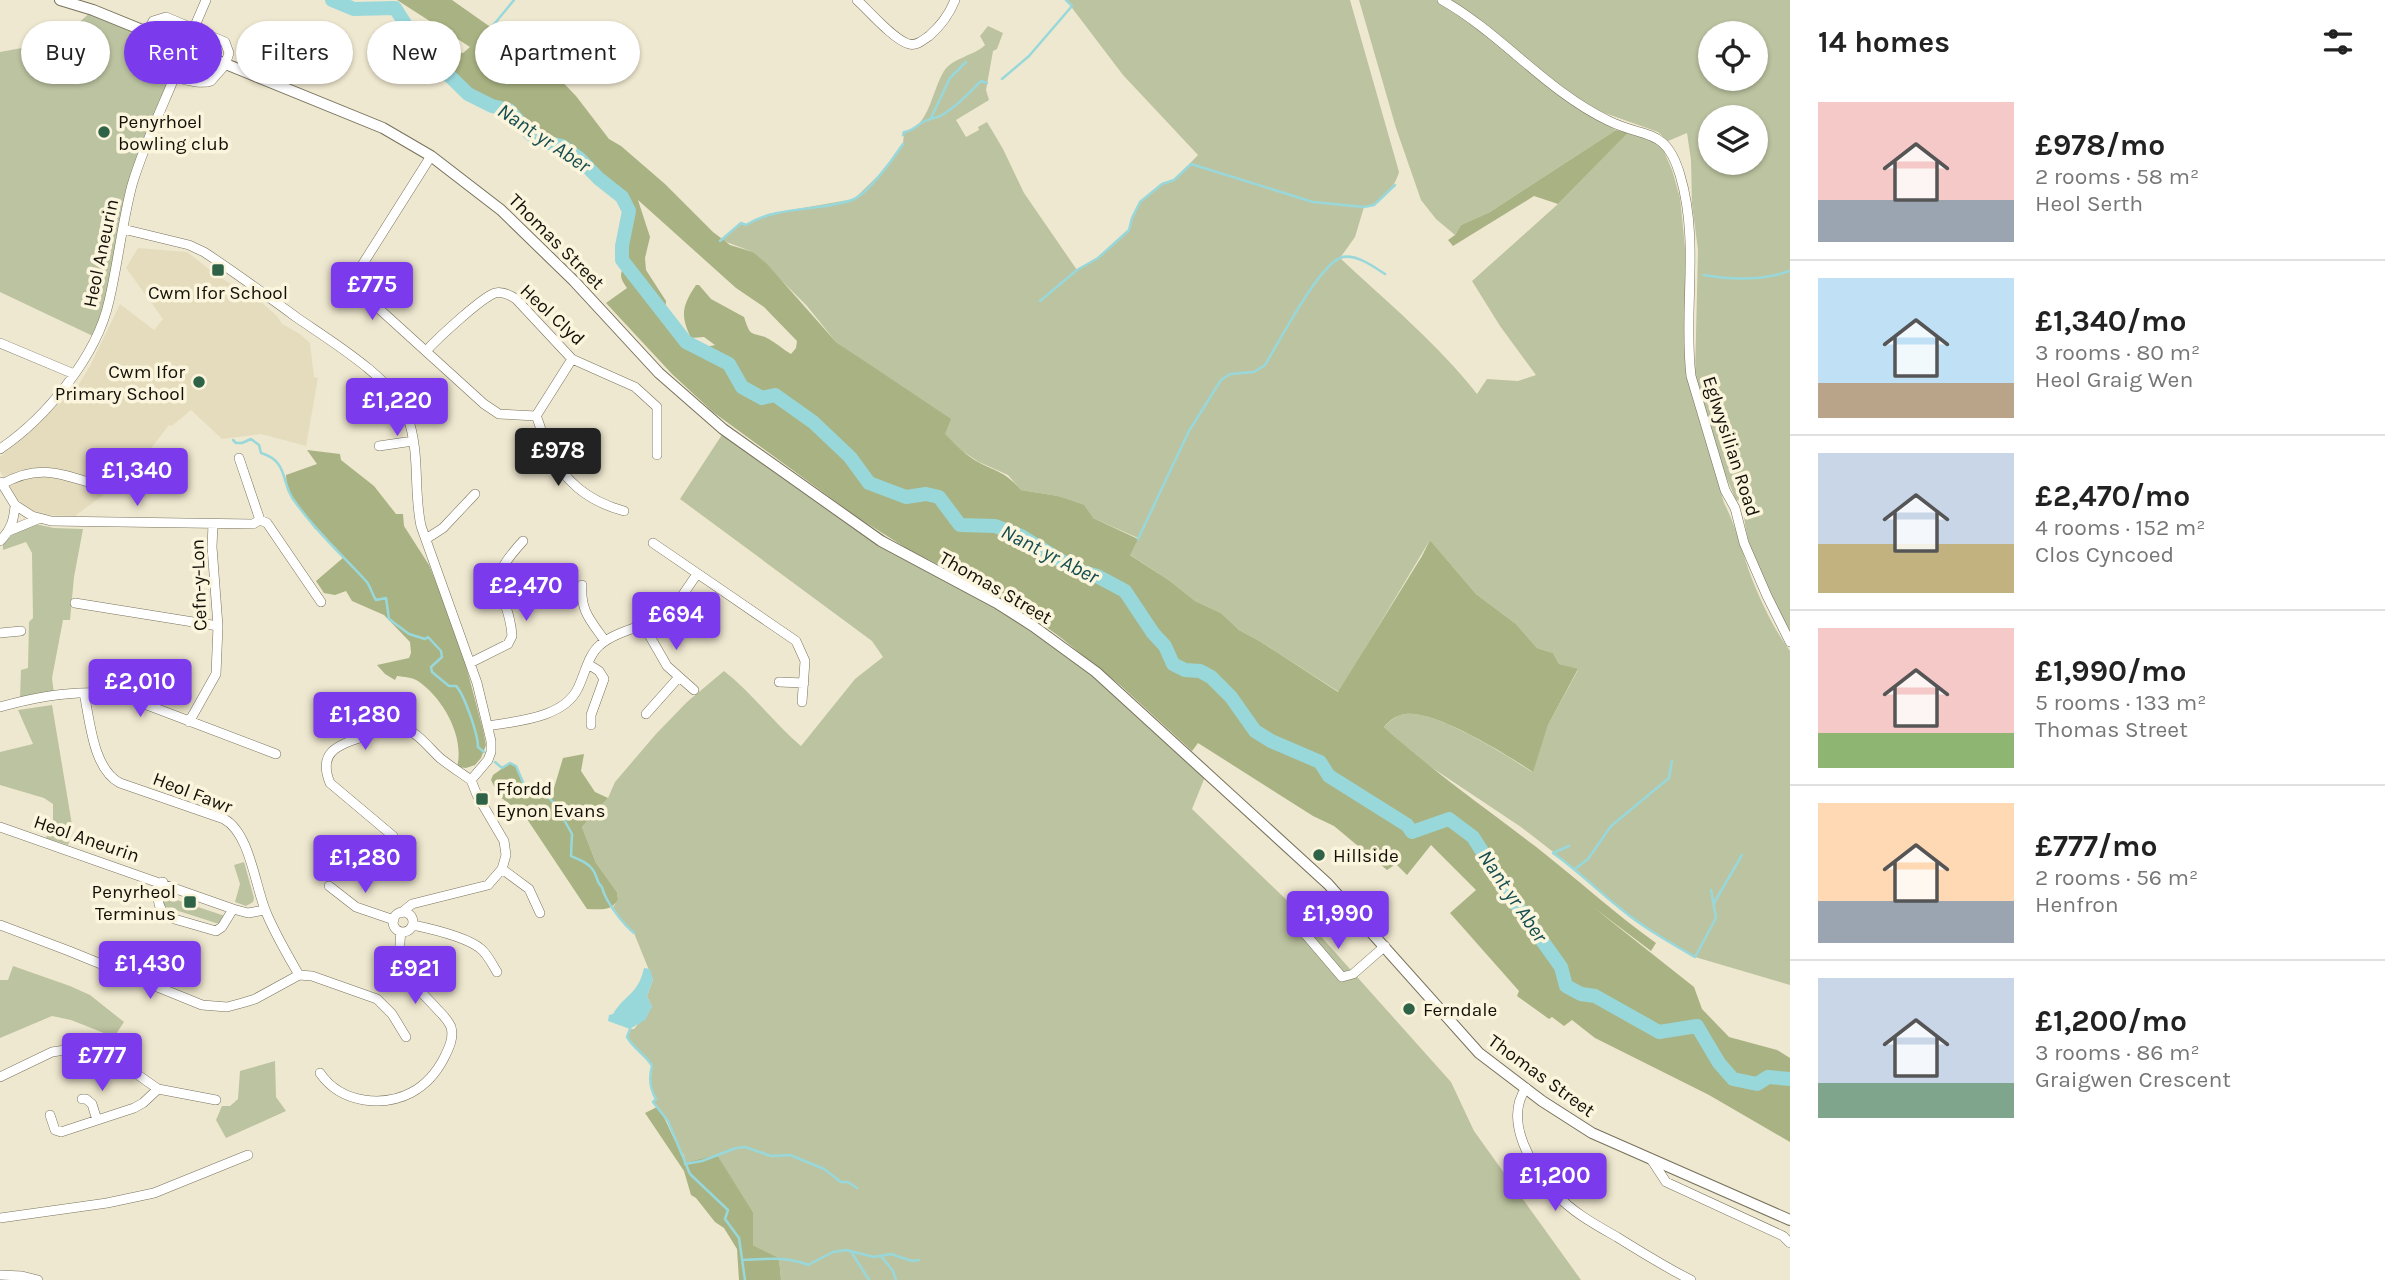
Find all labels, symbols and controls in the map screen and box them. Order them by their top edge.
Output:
chip: Buy [21,21,110,84]
chip: Rent [124,21,222,84]
chip: Filters [236,21,353,84]
chip: New [367,21,461,84]
chip: Apartment [475,21,640,84]
map controls [1698,21,1768,175]
button: locate [1698,21,1768,91]
icon: filters [2319,23,2357,61]
text: 14 homes [1818,24,1950,60]
water label: Nant yr Aber [493,98,595,178]
button: layers [1698,105,1768,175]
place label: Penyrhoel bowling club [118,111,229,155]
marker: Penyrhoel bowling club [96,124,112,140]
text: £978/mo [2035,127,2165,163]
icon: home [1874,130,1958,214]
text: 2 rooms · 58 m² [2035,163,2199,190]
street label: Thomas Street [504,189,609,294]
text: Heol Serth [2035,190,2143,217]
street label: Heol Aneurin [79,197,123,309]
marker: Cwm Ifor School [210,262,226,278]
pin: £775 [331,262,413,322]
text: £775 [347,271,397,298]
street label: Heol Clyd [516,279,589,350]
place label: Cwm Ifor School [148,282,288,304]
text: £1,340/mo [2035,303,2186,339]
icon: home [1874,306,1958,390]
text: 3 rooms · 80 m² [2035,339,2200,366]
place label: Cwm Ifor Primary School [55,361,185,405]
text: Heol Graig Wen [2035,366,2193,393]
street label: Eglwysilian Road [1698,373,1764,519]
marker: Cwm Ifor Primary School [191,374,207,390]
pin: £1,220 [340,378,454,438]
text: £1,220 [362,387,432,414]
pin: £978 [517,428,599,488]
text: £978 [531,437,585,464]
pin: £1,340 [80,448,194,508]
text: £1,340 [102,457,172,484]
text: £2,470/mo [2035,478,2190,514]
icon: home [1874,481,1958,565]
text: 4 rooms · 152 m² [2035,514,2206,541]
water label: Nant yr Aber [997,519,1103,589]
street label: Cefn-y-Lon [186,539,212,631]
text: Clos Cyncoed [2035,541,2174,568]
street label: Thomas Street [935,547,1056,629]
pin: £2,470 [469,564,583,623]
text: £2,470 [489,572,563,599]
pin: £694 [635,592,717,652]
text: £694 [648,601,704,628]
text: £1,990/mo [2035,653,2187,689]
icon: home [1874,656,1958,740]
pin: £2,010 [83,660,197,719]
text: £2,010 [105,668,175,695]
text: 5 rooms · 133 m² [2035,689,2207,716]
pin: £1,280 [308,692,422,752]
text: £1,280 [329,701,401,728]
text: Thomas Street [2035,716,2188,743]
street label: Heol Fawr [150,768,236,818]
place label: Ffordd Eynon Evans [496,778,606,822]
marker: Ffordd Eynon Evans [474,791,490,807]
street label: Heol Aneurin [31,811,142,867]
text: £777/mo [2035,828,2157,864]
icon: home [1874,831,1958,915]
pin: £1,280 [308,836,422,895]
text: £1,280 [329,844,401,871]
place label: Hillside [1333,845,1399,867]
water label: Nant yr Aber [1473,845,1553,947]
marker: Hillside [1311,847,1327,863]
text: 2 rooms · 56 m² [2035,864,2198,891]
place label: Penyrheol Terminus [92,881,176,925]
text: Henfron [2035,891,2119,918]
pin: £1,990 [1281,892,1395,951]
marker: Penyrheol Terminus [182,894,198,910]
text: £1,990 [1303,900,1373,927]
pin: £1,430 [93,942,207,1001]
pin: £921 [374,946,456,1006]
text: £1,430 [115,950,185,977]
text: £921 [390,955,440,982]
place label: Ferndale [1423,999,1497,1021]
marker: Ferndale [1401,1001,1417,1017]
text: £1,200/mo [2035,1003,2187,1039]
icon: home [1874,1006,1958,1090]
street label: Thomas Street [1484,1030,1599,1122]
pin: £777 [61,1034,143,1093]
text: 3 rooms · 86 m² [2035,1039,2200,1066]
text: £777 [78,1042,126,1069]
text: Graigwen Crescent [2035,1066,2231,1093]
pin: £1,200 [1498,1154,1612,1213]
text: £1,200 [1520,1162,1590,1189]

